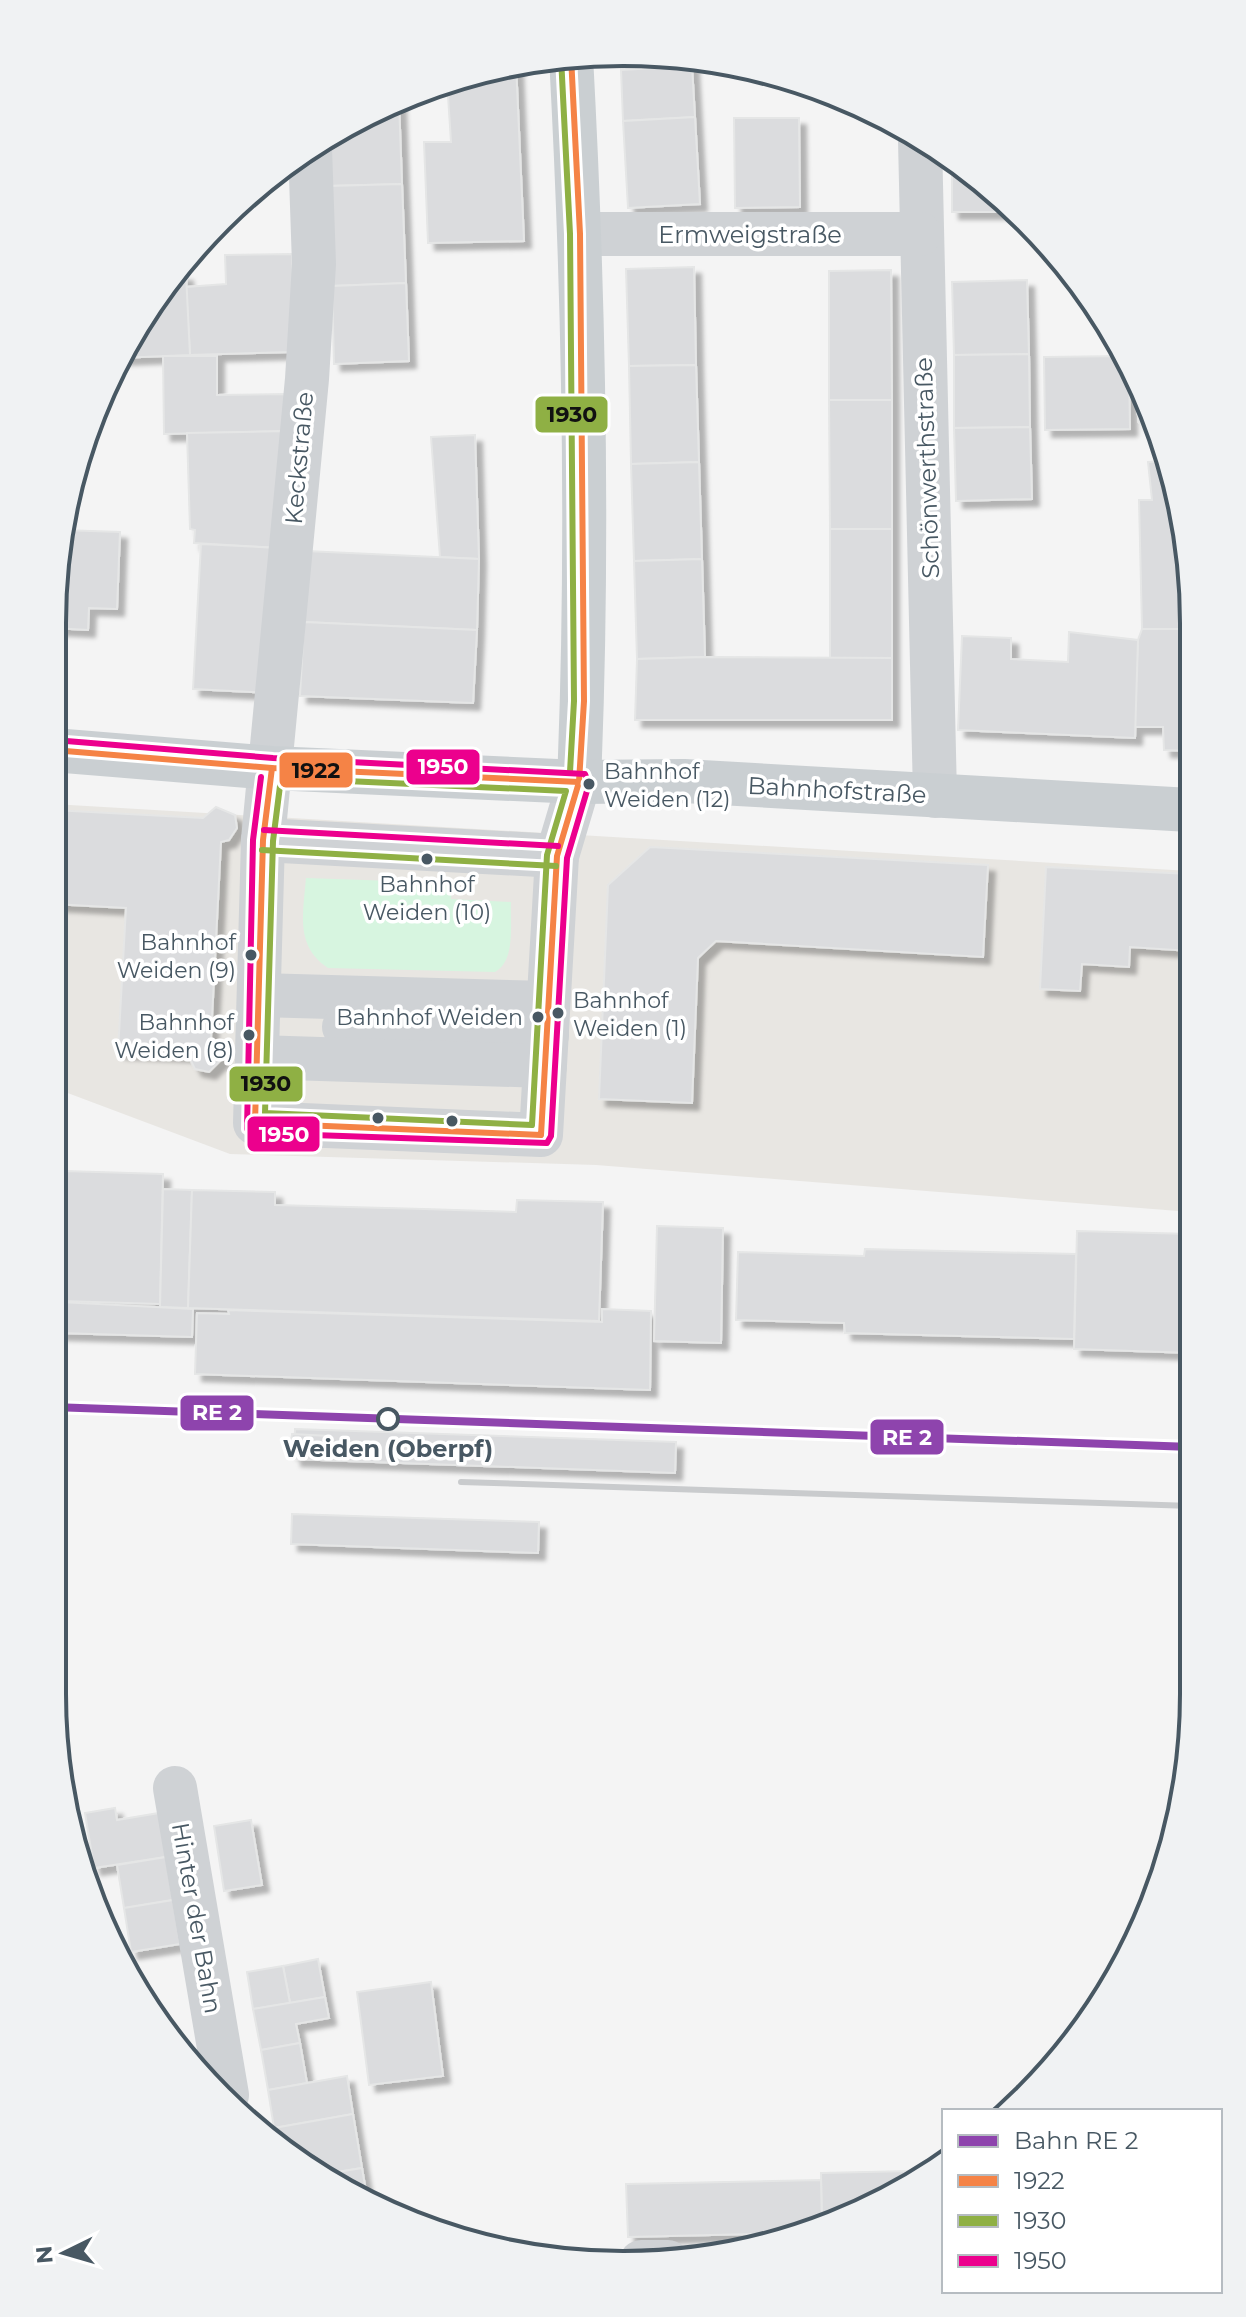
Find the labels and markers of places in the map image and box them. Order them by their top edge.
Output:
place label: Bahnhof Weiden (12) [604,758,730,813]
marker: Bahnhof Weiden (12) [581,776,597,792]
marker: Bahnhof Weiden (10) [419,851,435,867]
place label: Bahnhof Weiden (10) [363,871,491,926]
place label: Bahnhof Weiden (9) [117,929,238,984]
marker: Bahnhof Weiden (9) [243,947,259,963]
place label: Bahnhof Weiden (1) [573,987,687,1042]
place label: Bahnhof Weiden [336,1004,523,1031]
marker: Bahnhof Weiden (1) [550,1005,566,1021]
place label: Bahnhof Weiden (8) [114,1009,236,1064]
marker: Bahnhof Weiden [530,1009,546,1025]
marker: Bahnhof Weiden (8) [241,1027,257,1043]
unlabelled marker [370,1110,386,1126]
unlabelled marker [444,1113,460,1129]
marker: Weiden (Oberpf) [377,1408,399,1430]
place label: Weiden (Oberpf) [283,1434,493,1463]

